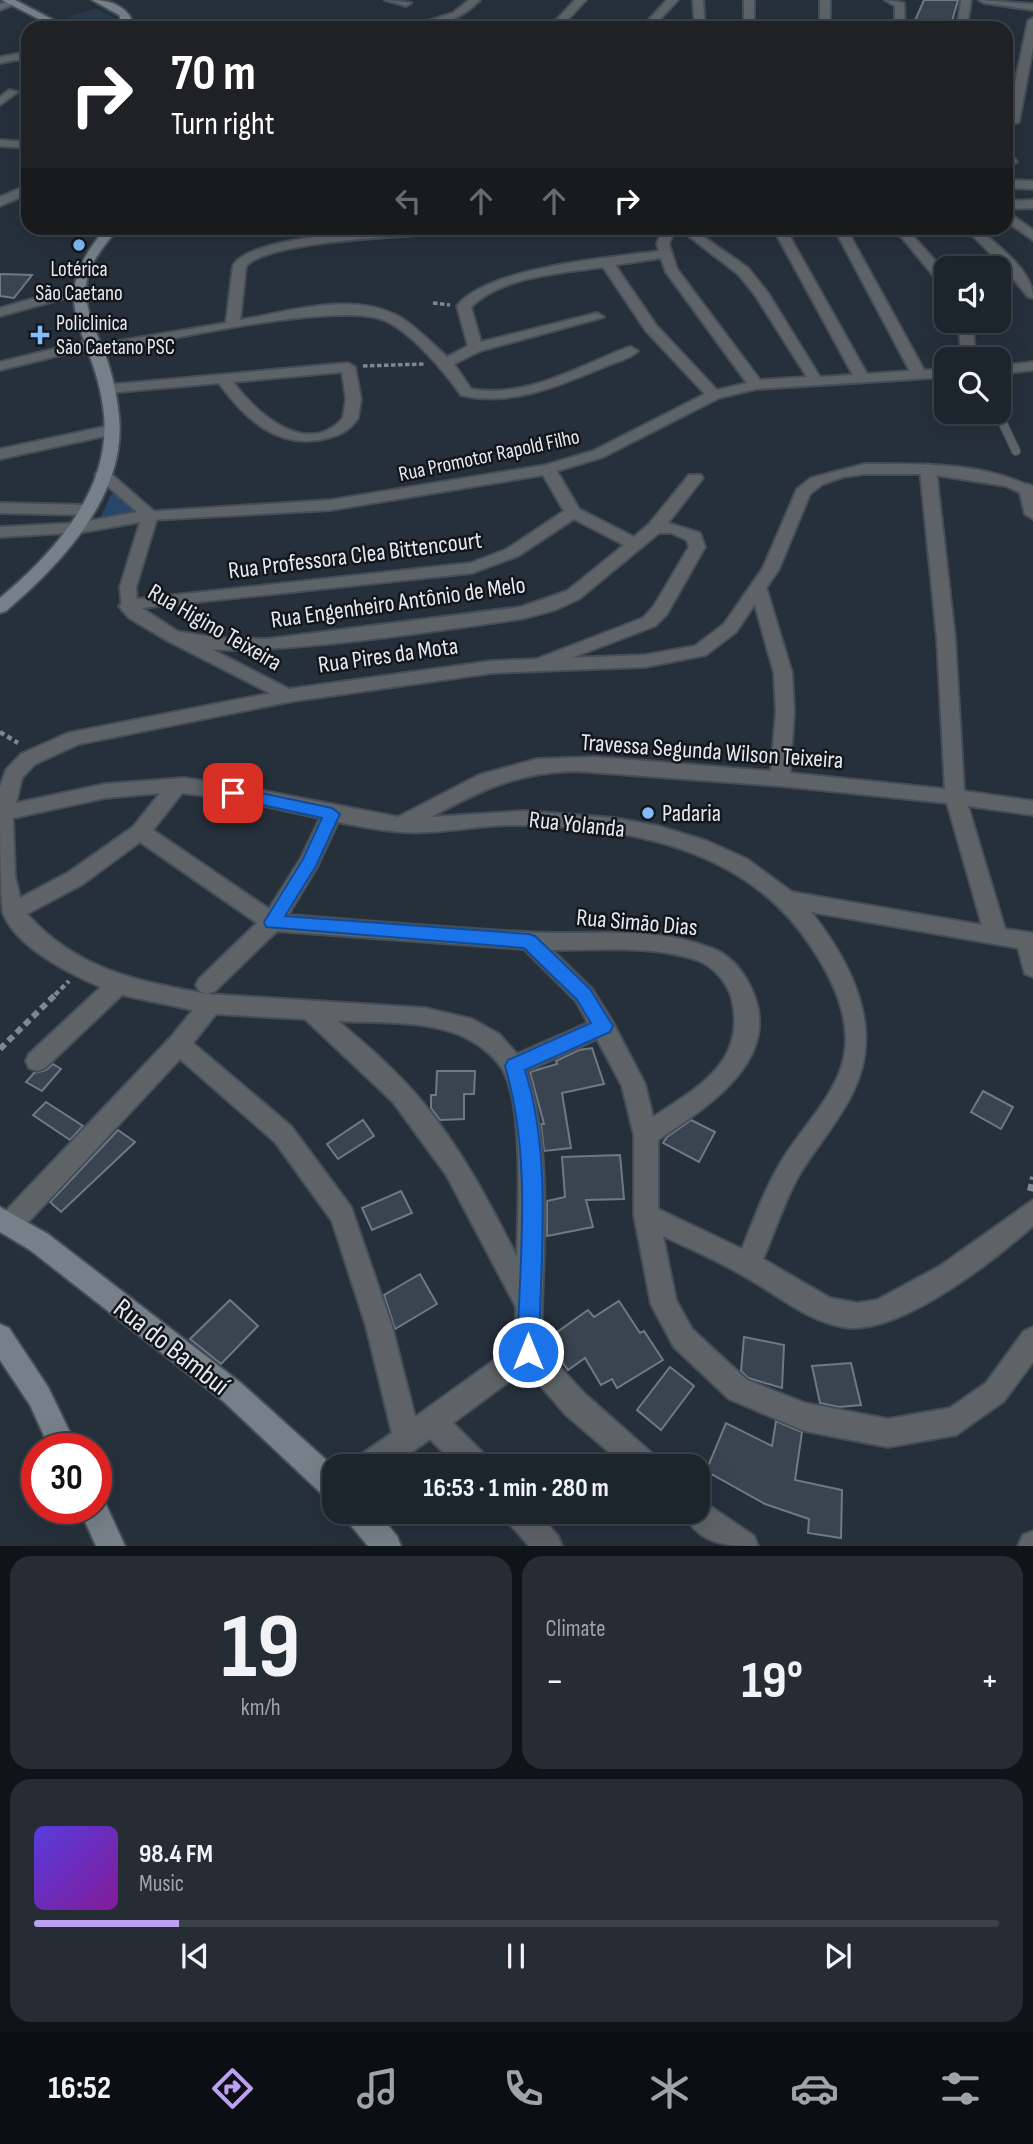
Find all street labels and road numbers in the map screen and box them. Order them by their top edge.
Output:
street label: Rua Promotor Rapold Filho [396,424,582,487]
street label: Rua Professora Clea Bittencourt [226,526,484,585]
street label: Rua Engenheiro Antônio de Melo [269,570,527,635]
street label: Rua Higino Teixeira [143,577,287,677]
street label: Rua Pires da Mota [316,631,460,680]
street label: Travessa Segunda Wilson Teixeira [580,728,844,775]
street label: Rua Yolanda [528,805,626,844]
street label: Rua Simão Dias [575,903,699,942]
street label: Rua do Bambuí [107,1292,236,1403]

